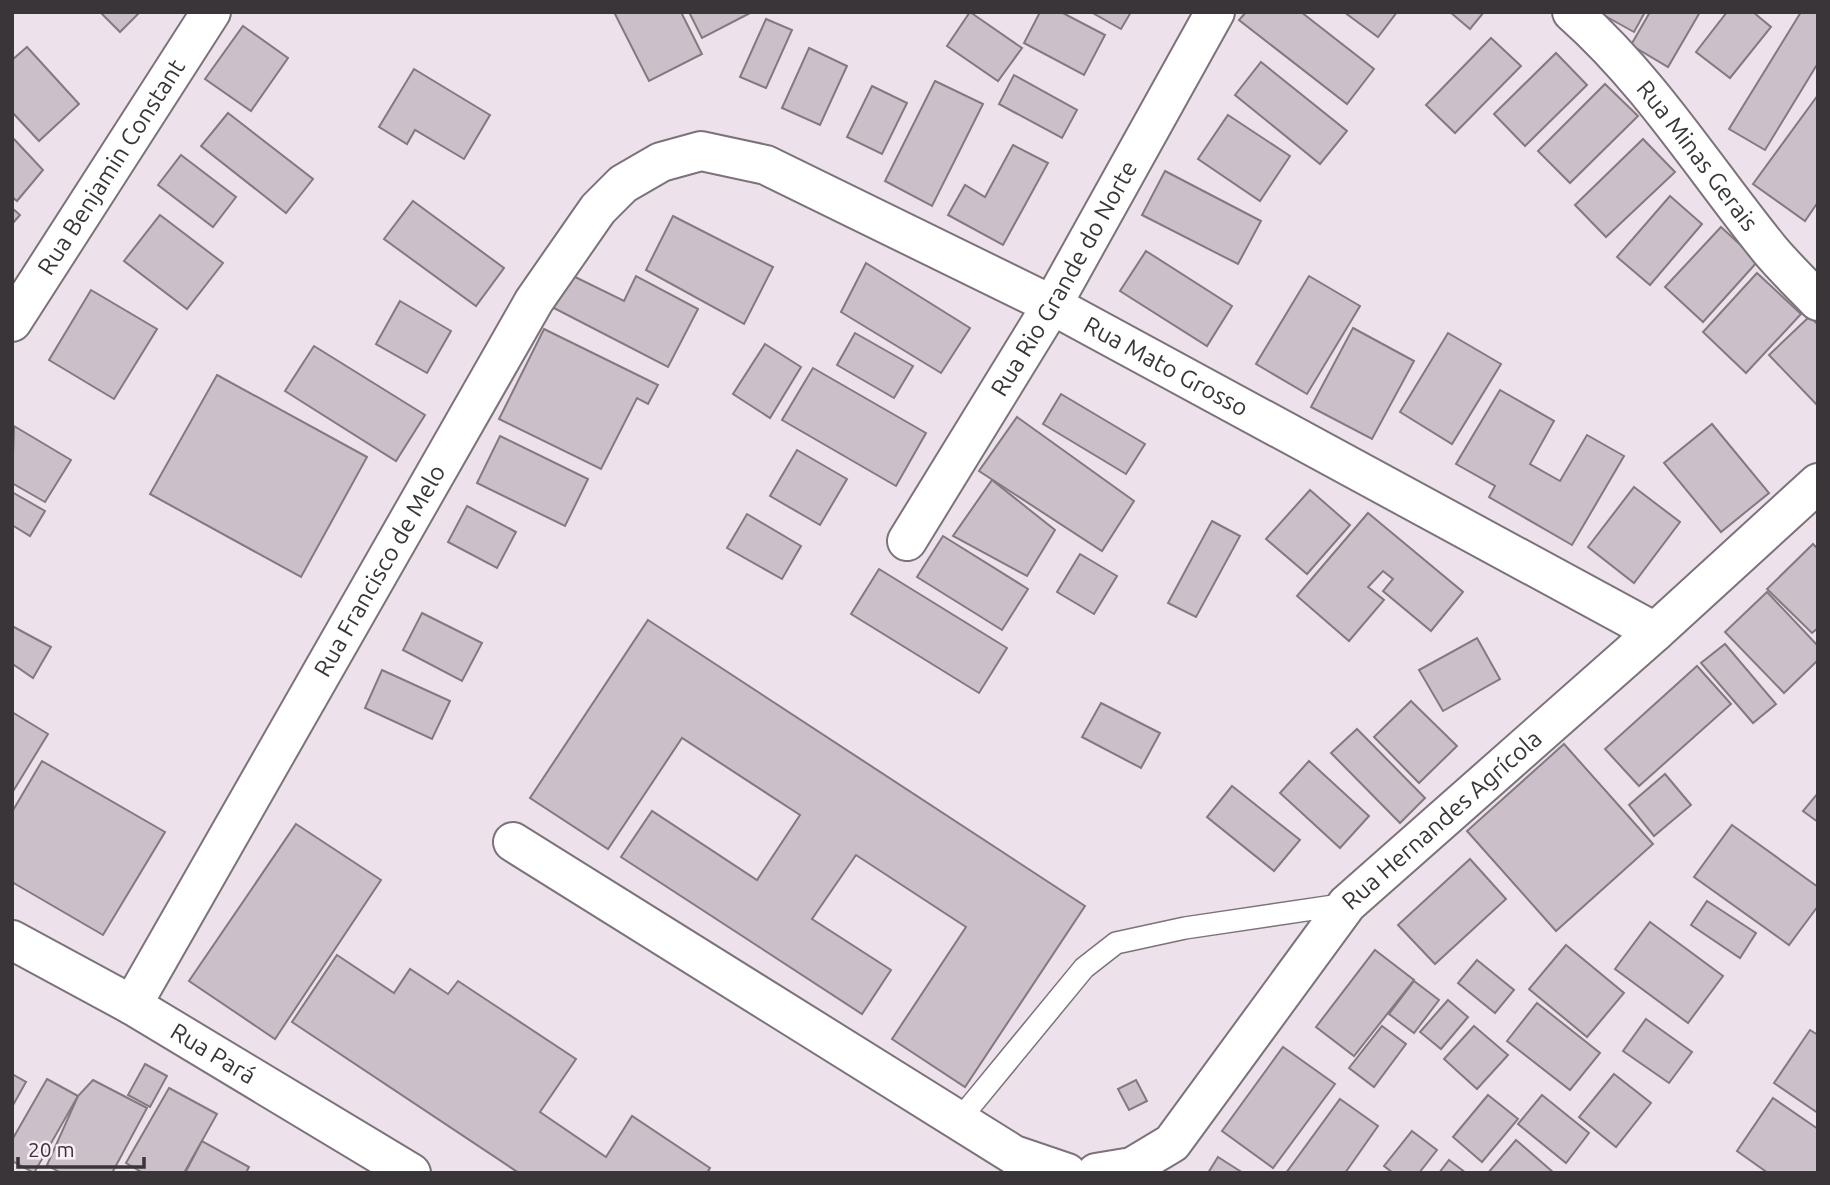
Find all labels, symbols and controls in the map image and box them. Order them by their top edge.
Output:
street label: Rua Benjamin Constant [32,54,190,280]
street label: Rua Minas Gerais [1631,75,1764,236]
street label: Rua Rio Grande do Norte [985,156,1142,401]
street label: Rua Mato Grosso [1079,311,1253,422]
street label: Rua Francisco de Melo [308,460,451,681]
street label: Rua Hernandes Agrícola [1336,725,1547,915]
street label: Rua Pará [166,1017,261,1089]
scale bar [18,1126,144,1170]
text: 20 m [28,1137,75,1161]

